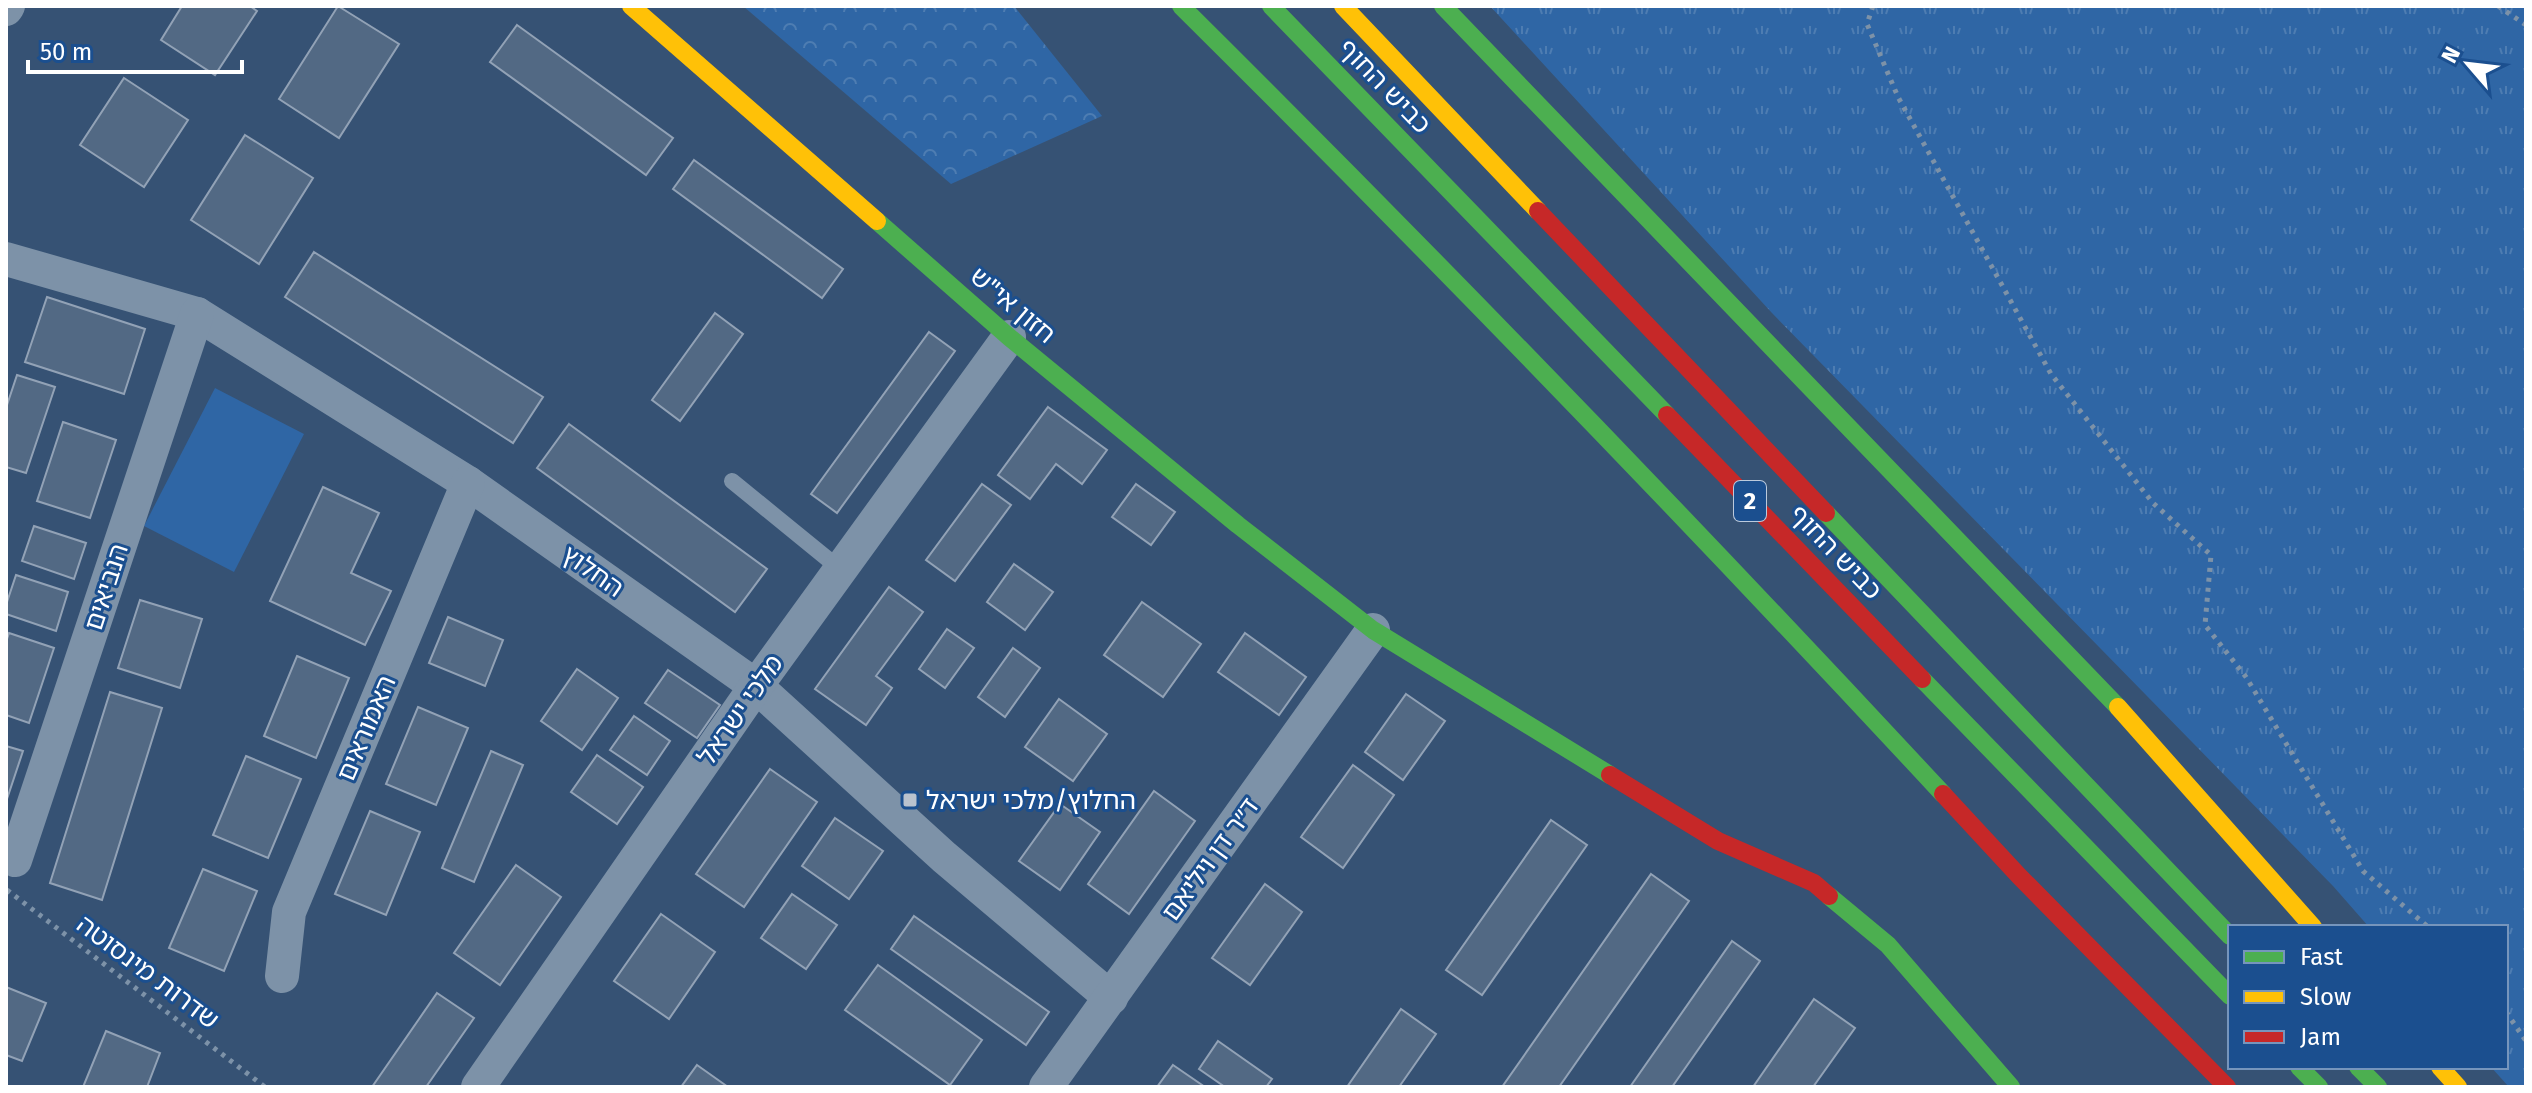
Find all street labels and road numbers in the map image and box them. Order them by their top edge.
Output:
street label: כביש החוף [1332,33,1437,140]
street label: חזון אי"ש [964,261,1062,350]
road number: 2 [1734,481,1766,521]
street label: כביש החוף [1783,499,1888,606]
street label: החלוץ [556,539,630,604]
street label: הנביאים [78,540,135,634]
street label: מלכי ישראל [691,649,790,772]
street label: האמוראים [330,671,403,786]
street label: ד״ר דן ויליאם [1155,792,1265,927]
street label: שדרות מינסוטה [71,909,225,1036]

